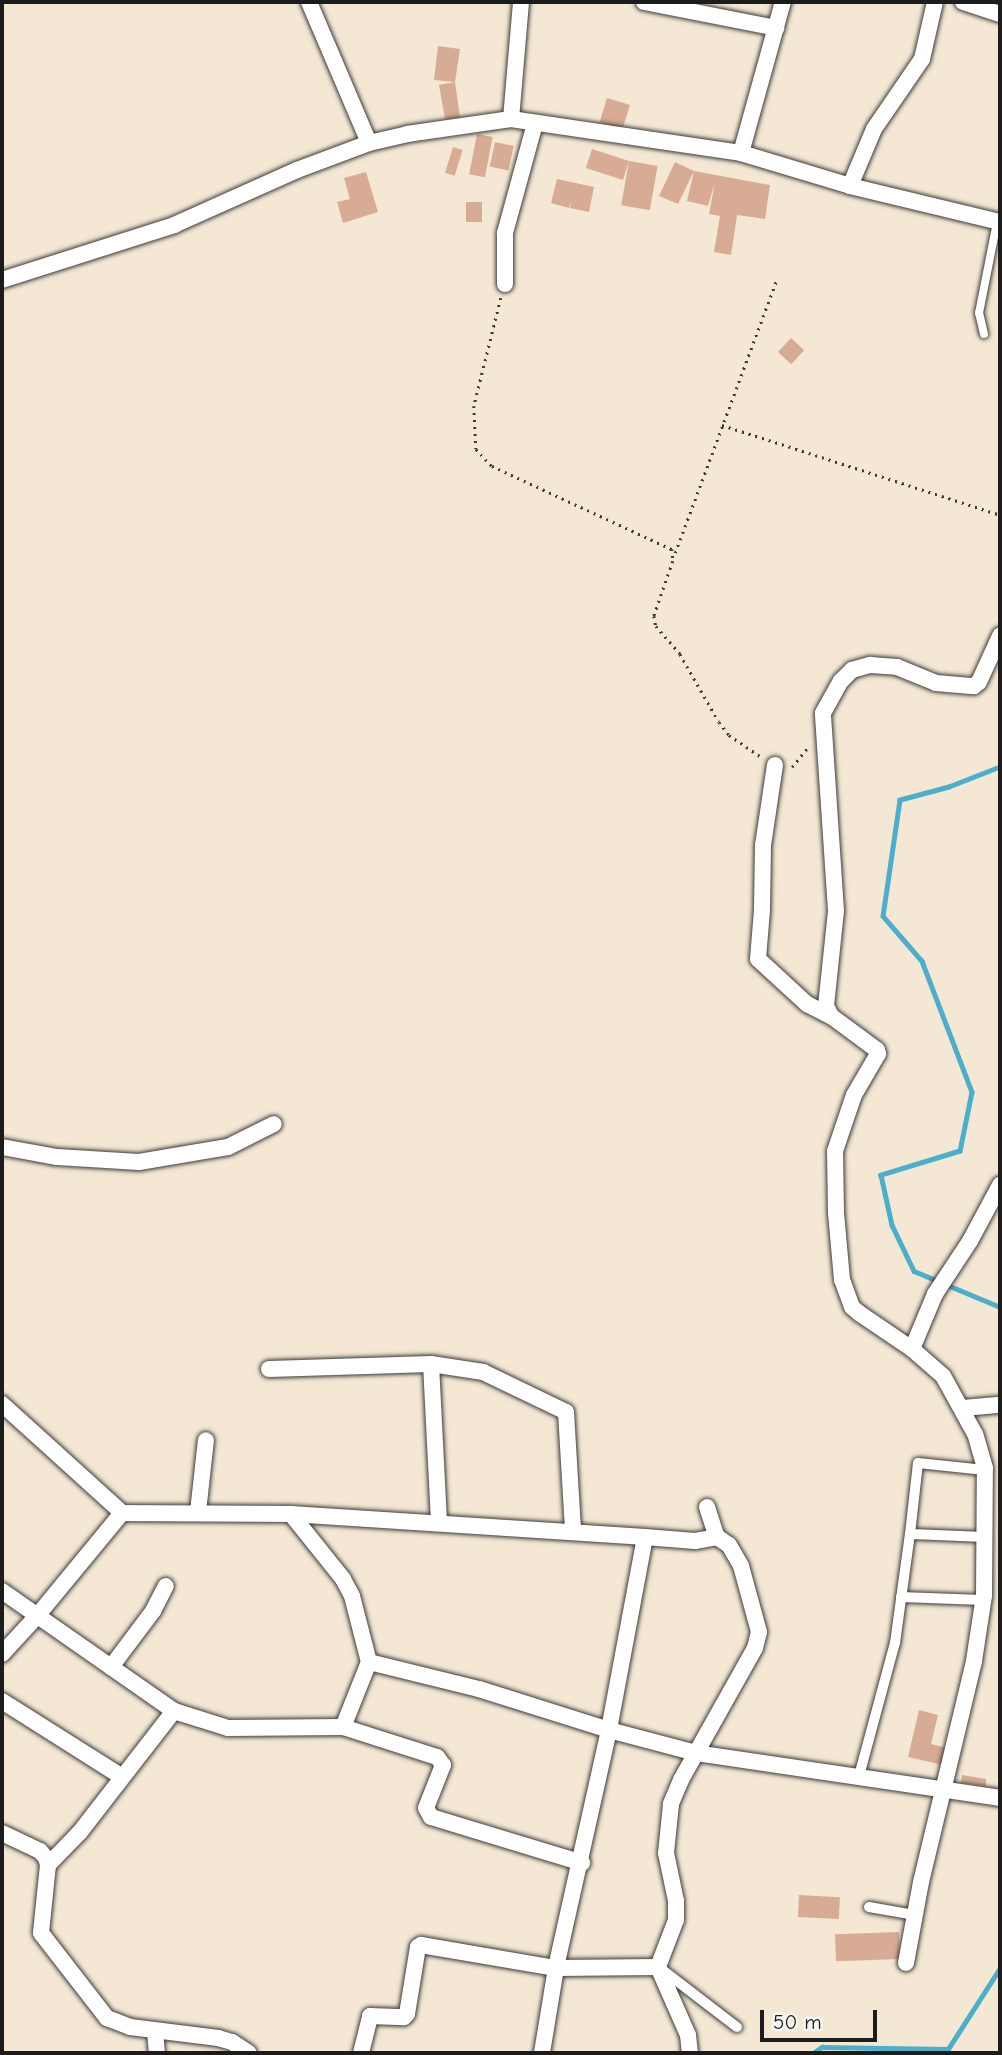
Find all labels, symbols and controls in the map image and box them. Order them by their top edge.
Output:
scale bar [764,1996,881,2040]
text: 50 m [773,2010,822,2034]

